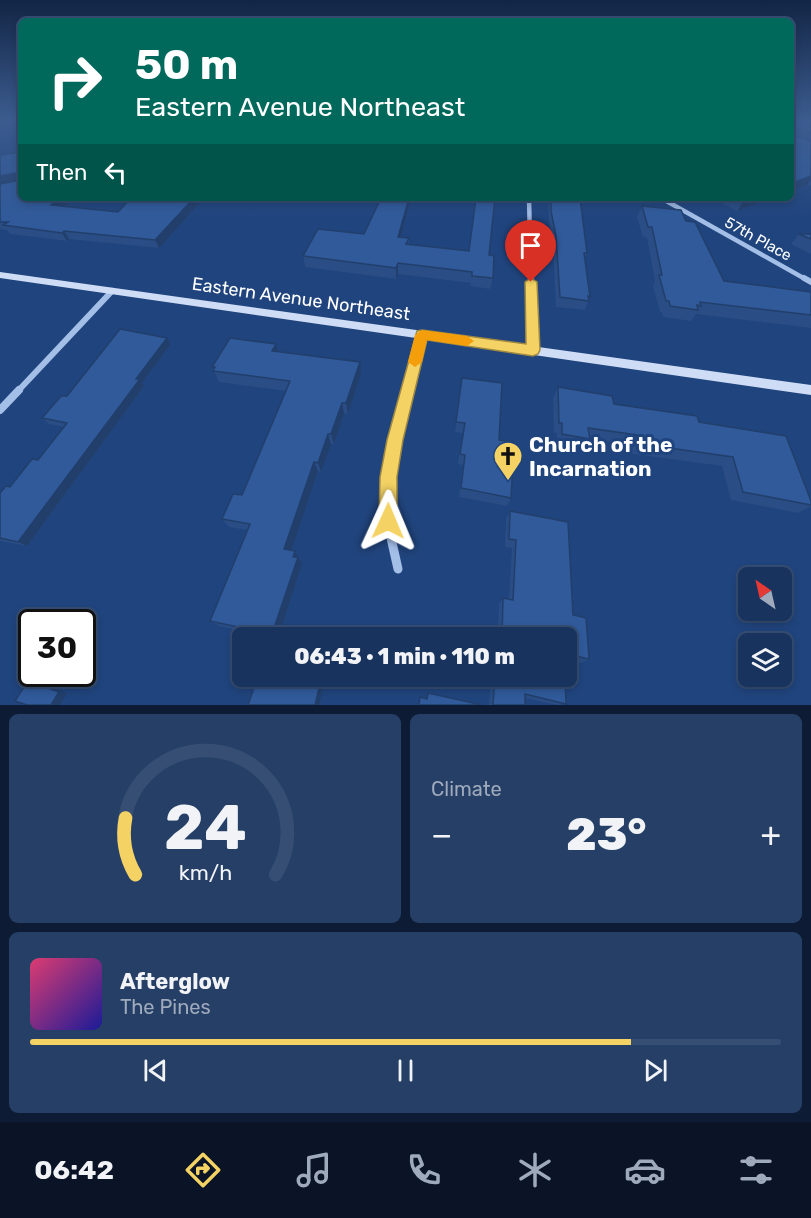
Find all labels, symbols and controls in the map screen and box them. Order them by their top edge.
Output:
text: 50 m [135,40,238,90]
icon: right [36,42,114,120]
text: Eastern Avenue Northeast [135,91,465,123]
icon: left [99,156,132,189]
text: Then [36,159,87,186]
street label: 57th Place [721,213,795,265]
pin [505,220,556,282]
icon: arrive [514,229,547,262]
street label: Eastern Avenue Northeast [190,273,412,325]
place label: Church of the Incarnation [529,432,672,481]
church icon: Church of the Incarnation [492,440,524,482]
position arrow [356,489,420,553]
north arrow [738,567,792,621]
map controls [738,567,792,687]
speed limit sign: 30 [18,609,96,687]
button: layers [738,633,792,687]
text: 06:43 · 1 min · 110 m [294,643,515,670]
text: Climate [431,777,502,801]
text: 24 [164,791,246,865]
text: 23° [566,808,647,861]
text: − [431,815,452,854]
text: + [760,815,781,854]
text: km/h [178,861,232,886]
text: Afterglow [120,968,230,995]
text: The Pines [120,995,211,1019]
icon: previous [139,1054,172,1087]
icon: pause [389,1054,422,1087]
icon: next [639,1054,672,1087]
icon: directions [182,1149,224,1191]
icon: music [293,1149,335,1191]
icon: phone [403,1149,445,1191]
icon: climate [514,1149,556,1191]
icon: car [624,1149,666,1191]
icon: filters [735,1149,777,1191]
text: 06:42 [34,1154,114,1186]

